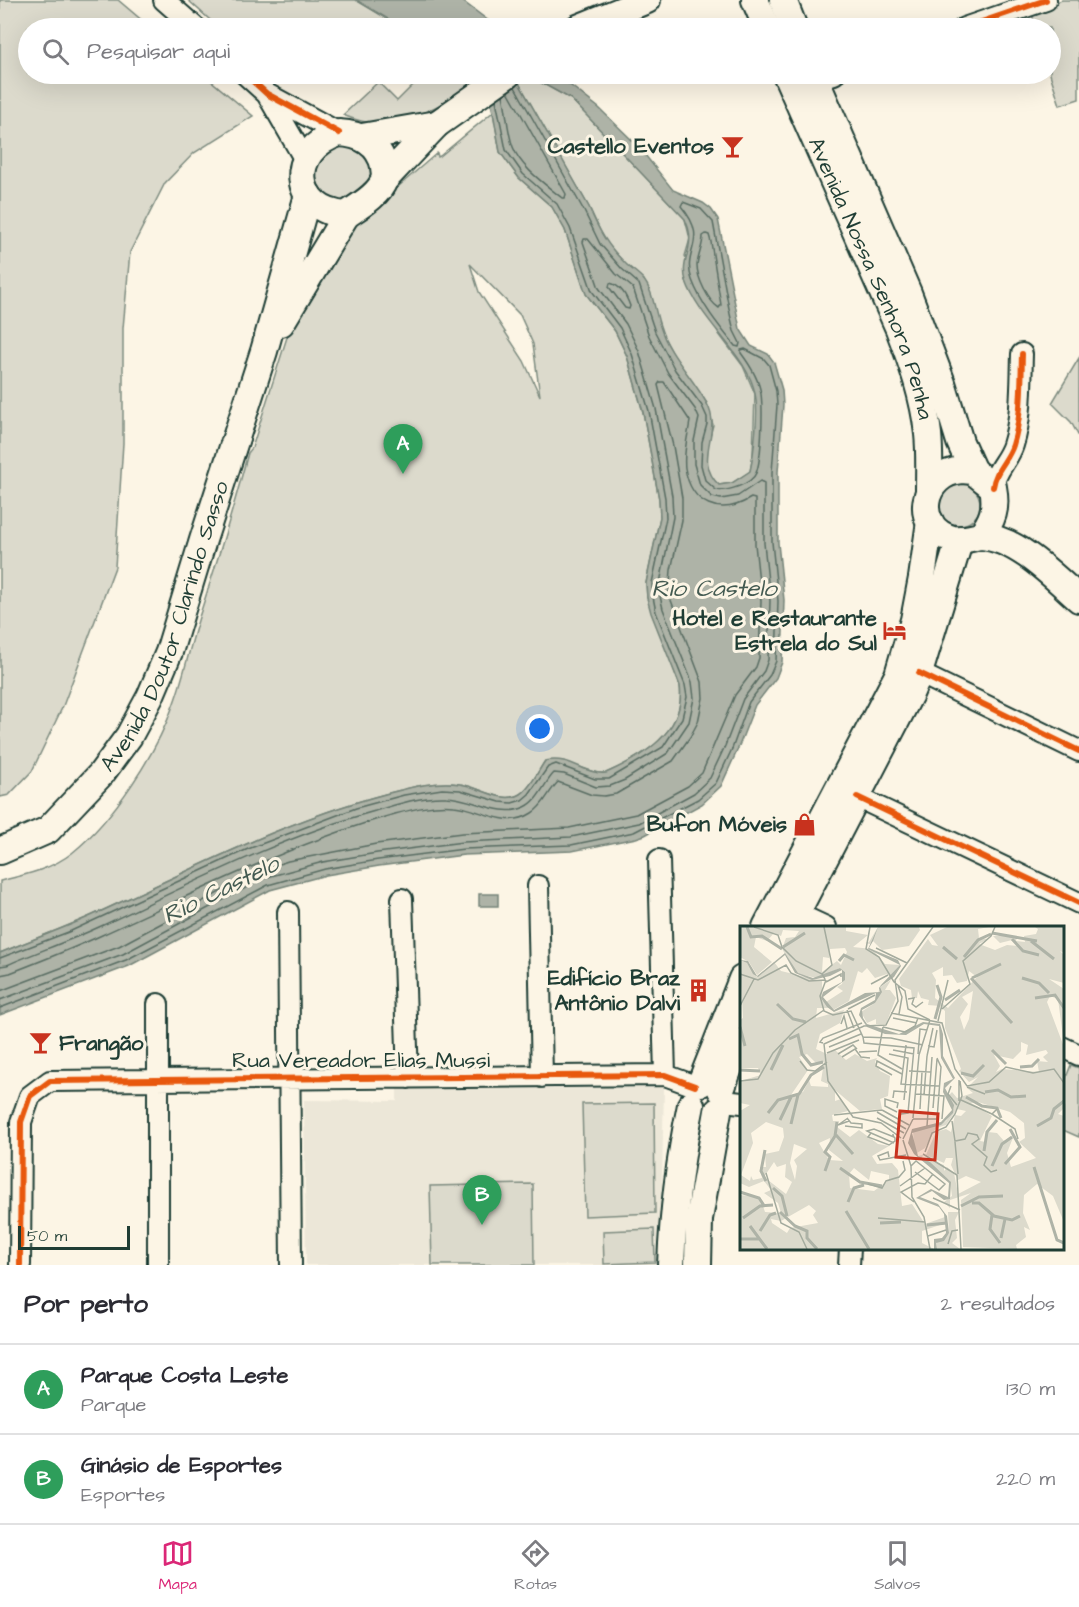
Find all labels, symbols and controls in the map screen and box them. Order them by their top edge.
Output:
search box [18,18,1061,84]
icon: search [39,35,72,68]
text: Pesquisar aqui [87,36,230,67]
place label: Castello Eventos [548,131,714,162]
street label: Avenida Nossa Senhora Penha [800,132,941,422]
bar icon: Castello Eventos [719,133,745,159]
pin: A [384,424,422,474]
street label: Avenida Doutor Clarindo Sasso [92,476,237,778]
water label: Rio Castelo [651,572,778,606]
place label: Hotel e Restaurante Estrela do Sul [673,603,878,659]
hotel icon: Hotel e Restaurante Estrela do Sul [882,618,908,644]
your location [525,714,554,743]
place label: Bufon Móveis [647,809,787,840]
shop icon: Bufon Móveis [792,811,818,837]
water label: Rio Castelo [157,847,286,933]
inset map [740,926,1064,1250]
place label: Edifício Braz Antônio Dalvi [548,963,681,1019]
building icon: Edifício Braz Antônio Dalvi [685,978,711,1004]
place label: Frangão [59,1028,144,1060]
bar icon: Frangão [28,1030,54,1056]
street label: Rua Vereador Elias Mussi [232,1045,490,1076]
pin: B [462,1176,502,1225]
scale bar [18,1223,130,1250]
text: 50 m [27,1225,67,1247]
text: Por perto [24,1286,148,1322]
text: 2 resultados [941,1290,1055,1318]
text: Parque Costa Leste [81,1360,288,1391]
text: A [37,1375,50,1403]
text: 130 m [1006,1375,1055,1403]
text: Parque [81,1391,146,1419]
text: Ginásio de Esportes [81,1450,282,1481]
text: B [36,1465,51,1493]
text: 220 m [996,1465,1055,1493]
text: Esportes [81,1481,165,1509]
tab: Mapa [159,1537,197,1595]
tab: Rotas [514,1537,557,1595]
tab: Salvos [874,1537,920,1595]

